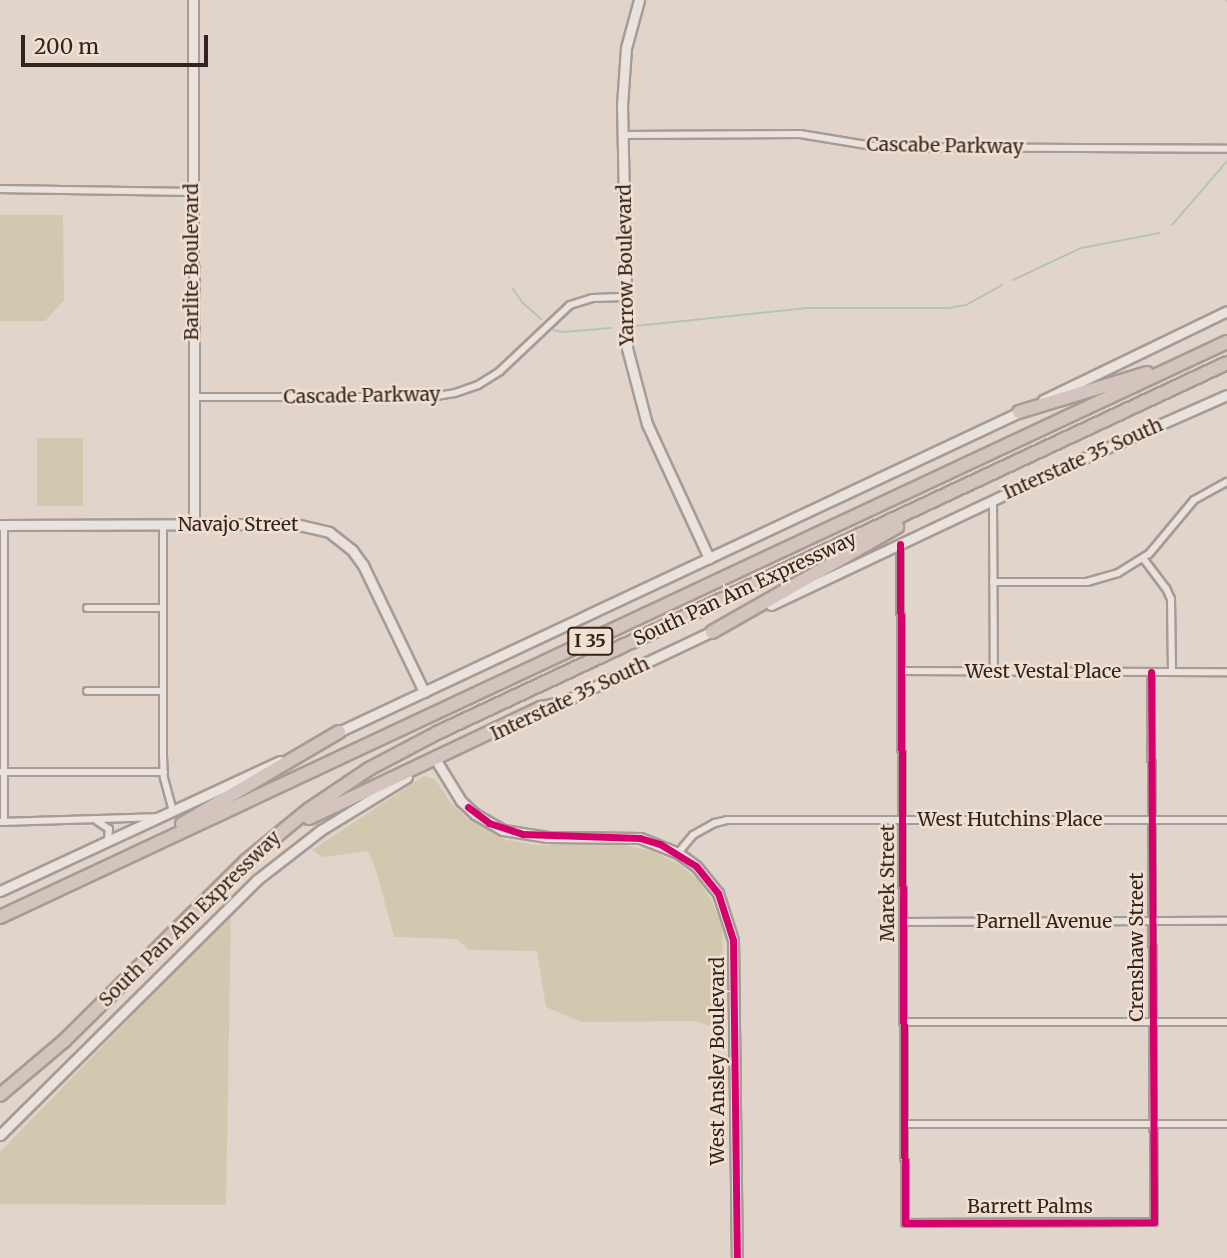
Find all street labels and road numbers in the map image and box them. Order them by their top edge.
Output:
street label: Cascabe Parkway [866,133,1024,159]
street label: Barlite Boulevard [181,183,203,341]
street label: Yarrow Boulevard [613,184,639,346]
street label: Cascade Parkway [283,383,441,409]
street label: Interstate 35 South [1000,414,1166,504]
street label: Navajo Street [178,514,298,536]
street label: South Pan Am Expressway [630,527,860,651]
road number: I 35 [567,626,613,656]
street label: Interstate 35 South [487,652,653,746]
street label: West Vestal Place [965,661,1121,683]
street label: West Hutchins Place [918,809,1102,831]
street label: Marek Street [877,824,899,942]
street label: South Pan Am Expressway [94,826,286,1012]
street label: Crenshaw Street [1126,872,1148,1022]
street label: Parnell Avenue [976,911,1112,933]
street label: West Ansley Boulevard [707,957,729,1165]
street label: Barrett Palms [967,1196,1093,1218]

